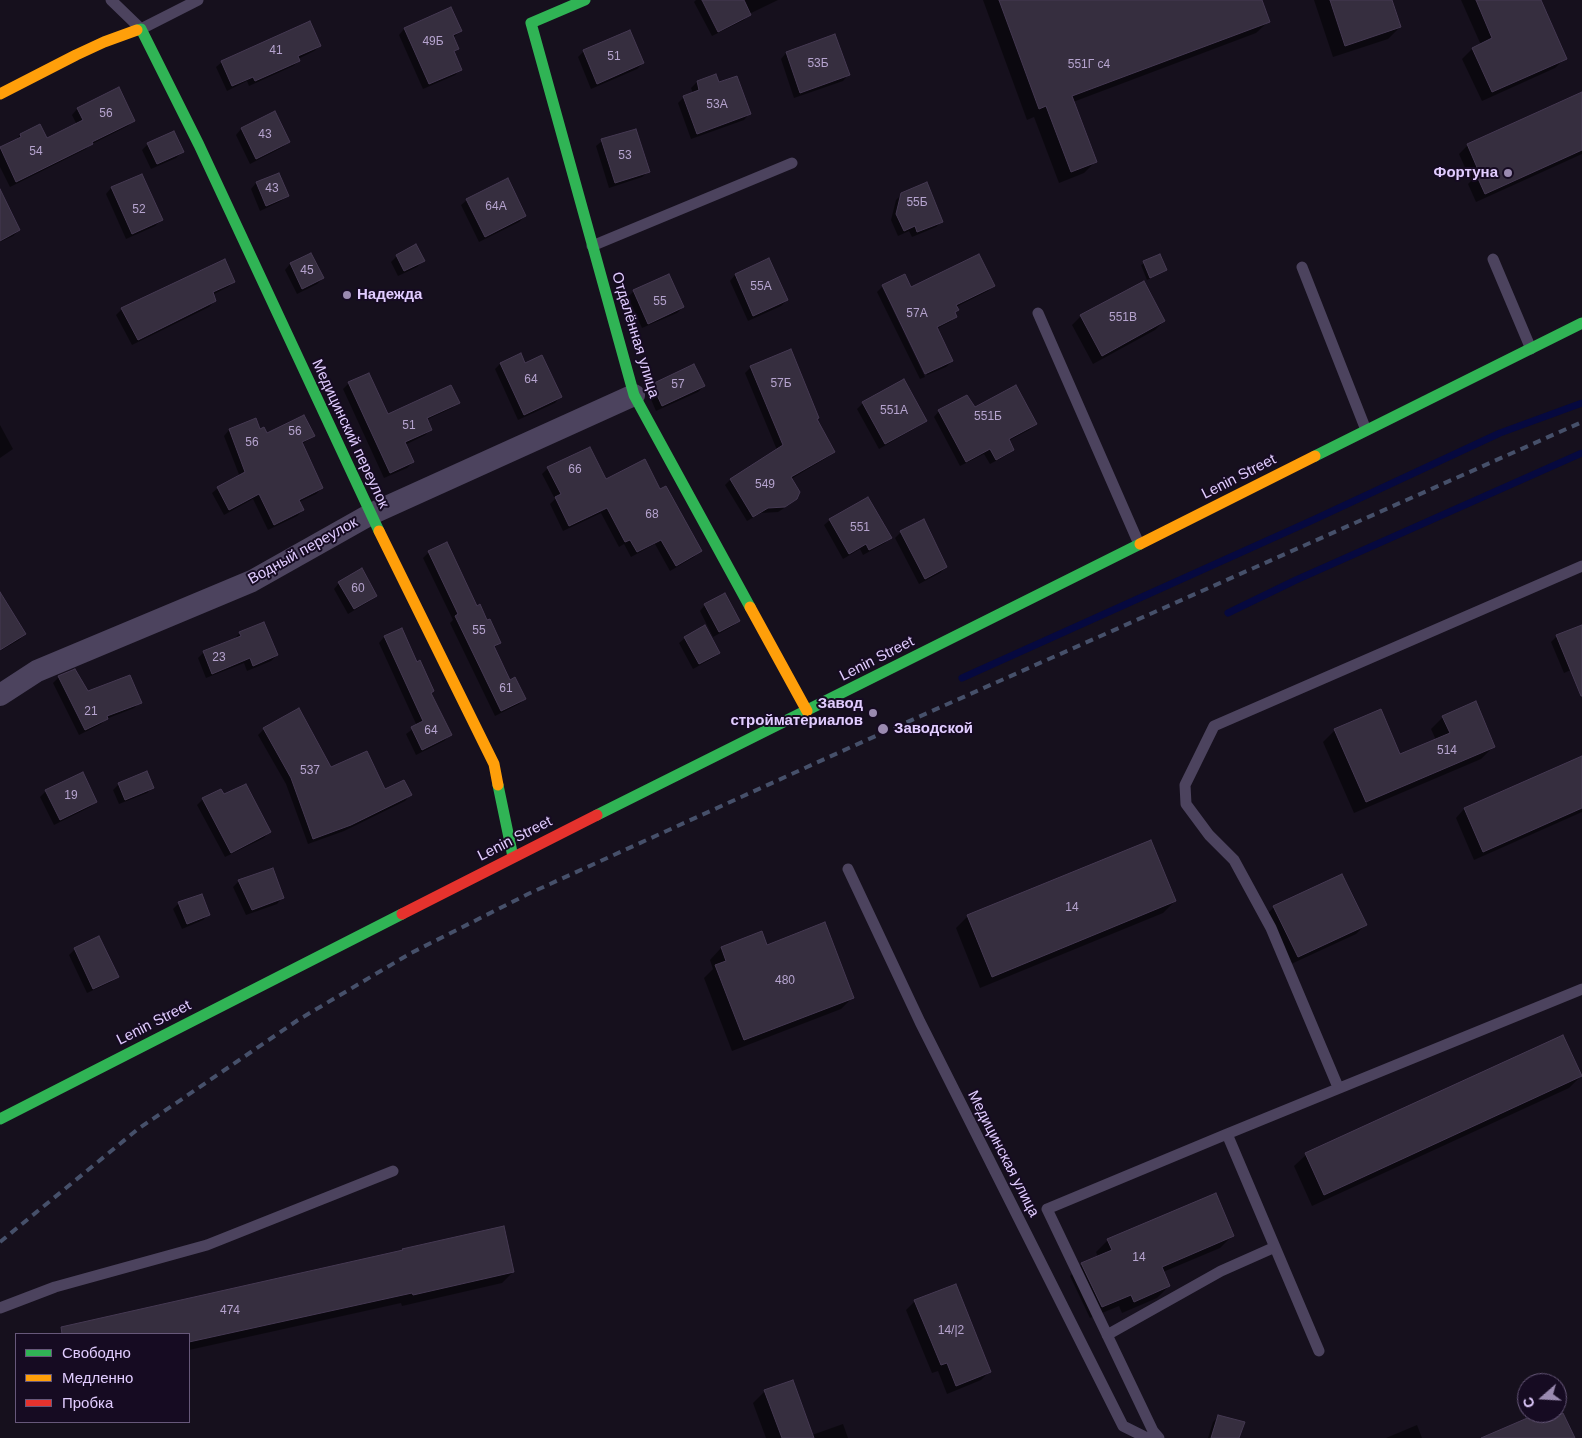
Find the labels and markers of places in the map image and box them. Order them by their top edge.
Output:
place label: Фортуна [1434,164,1498,182]
marker: Фортуна [1502,167,1514,179]
place label: Надежда [357,286,422,304]
marker: Надежда [341,289,353,301]
place label: Завод стройматериалов [730,695,863,730]
marker: Завод стройматериалов [867,707,879,719]
place label: Заводской [894,720,973,738]
marker: Заводской [876,722,890,736]

